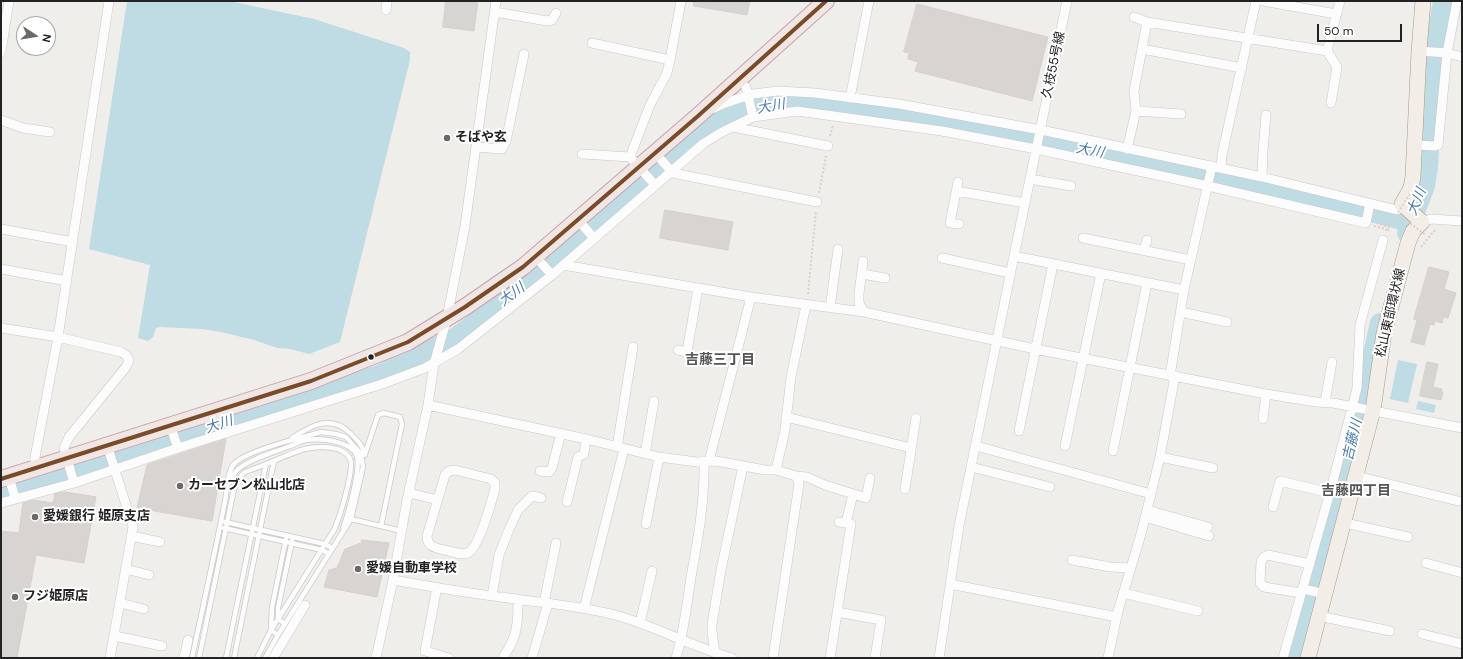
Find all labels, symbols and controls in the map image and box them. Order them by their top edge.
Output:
north arrow [16,16,56,56]
scale bar [1319,16,1404,42]
text: 50 m [1324,23,1353,39]
street label: 久枝55号線 [1039,30,1069,100]
text: N [39,33,54,44]
water label: 大川 [756,96,786,118]
place label: そばや玄 [455,130,507,146]
marker: そばや玄 [442,133,452,143]
water label: 大川 [1075,140,1105,162]
water label: 大川 [1404,186,1430,218]
street label: 松山東部環状線 [1373,267,1409,359]
water label: 大川 [496,280,528,310]
unlabelled marker [366,352,376,362]
district label: 吉藤三丁目 [685,352,755,368]
water label: 大川 [203,413,235,437]
water label: 吉藤川 [1340,418,1366,462]
place label: カーセブン松山北店 [188,478,305,494]
marker: カーセブン松山北店 [175,481,185,491]
district label: 吉藤四丁目 [1321,483,1391,499]
place label: 愛媛銀行 姫原支店 [43,509,150,525]
marker: 愛媛銀行 姫原支店 [30,512,40,522]
place label: 愛媛自動車学校 [366,561,457,577]
marker: 愛媛自動車学校 [353,564,363,574]
place label: フジ姫原店 [23,589,88,605]
marker: フジ姫原店 [10,592,20,602]

